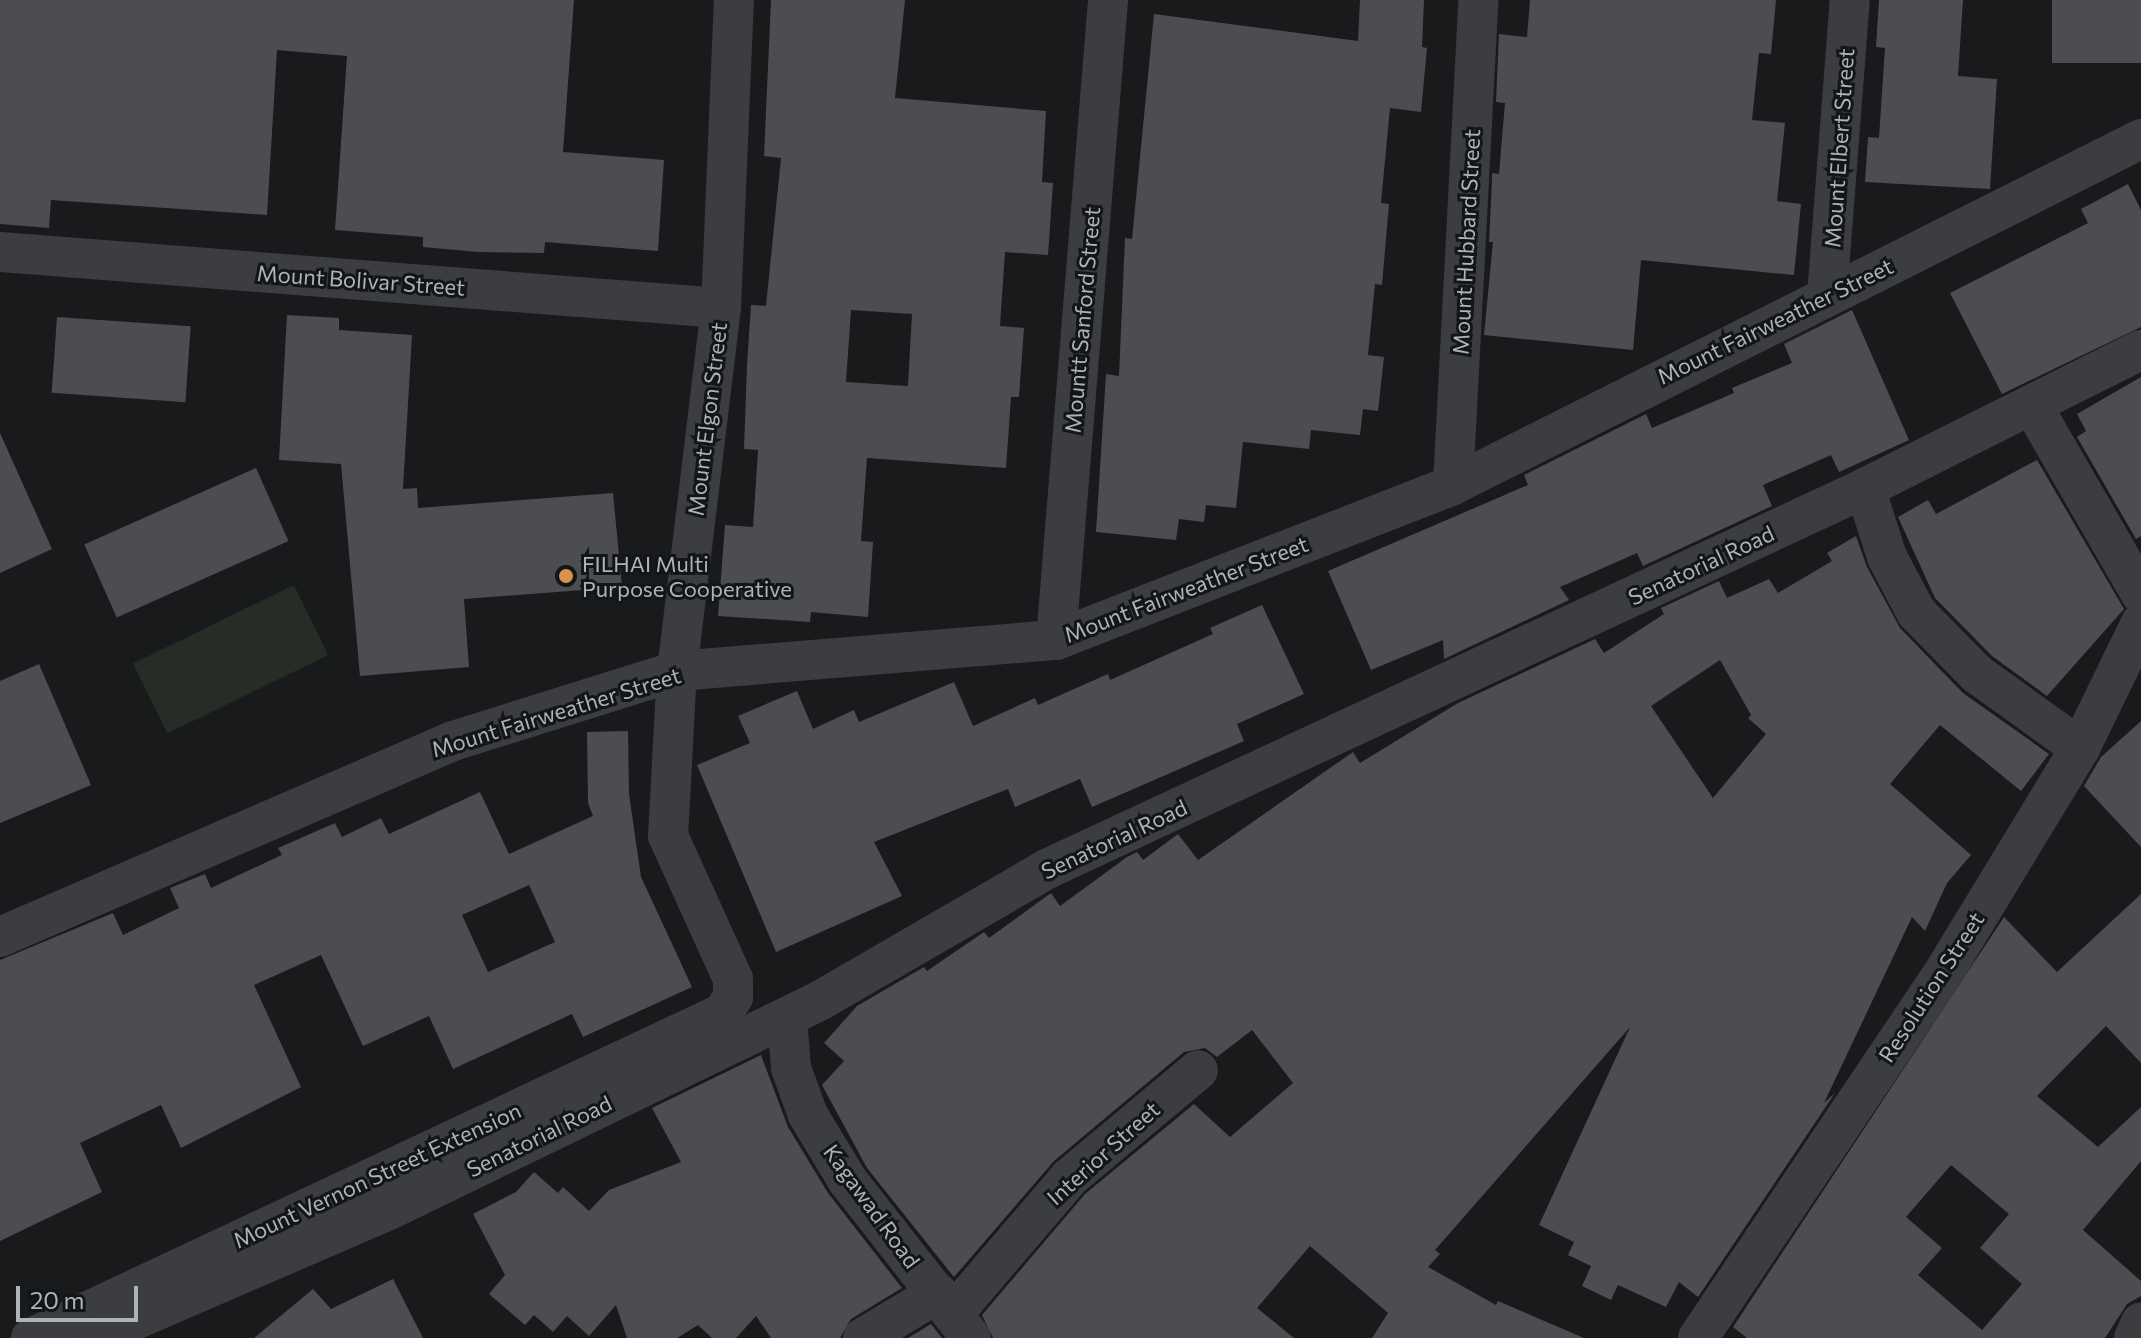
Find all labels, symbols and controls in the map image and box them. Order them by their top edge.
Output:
street label: Mount Elbert Street [1819,47,1859,249]
street label: Mount Hubbard Street [1447,128,1485,356]
street label: Mountt Sanford Street [1059,206,1105,434]
street label: Mount Fairweather Street [1653,252,1897,390]
street label: Mount Bolivar Street [256,260,466,300]
street label: Mount Elgon Street [682,321,732,517]
street label: Senatorial Road [1624,520,1778,610]
street label: Mount Fairweather Street [1060,530,1312,648]
place label: FILHAI Multi Purpose Cooperative [582,550,792,602]
marker: FILHAI Multi Purpose Cooperative [557,567,575,585]
street label: Mount Fairweather Street [428,661,684,763]
street label: Senatorial Road [1037,794,1191,884]
street label: Resolution Street [1873,907,1989,1067]
street label: Senatorial Road [462,1090,616,1182]
street label: Interior Street [1041,1096,1165,1210]
street label: Mount Vernon Street Extension [229,1097,525,1253]
street label: Kagawad Road [818,1139,926,1273]
scale bar [20,1270,142,1320]
text: 20 m [30,1285,84,1314]

